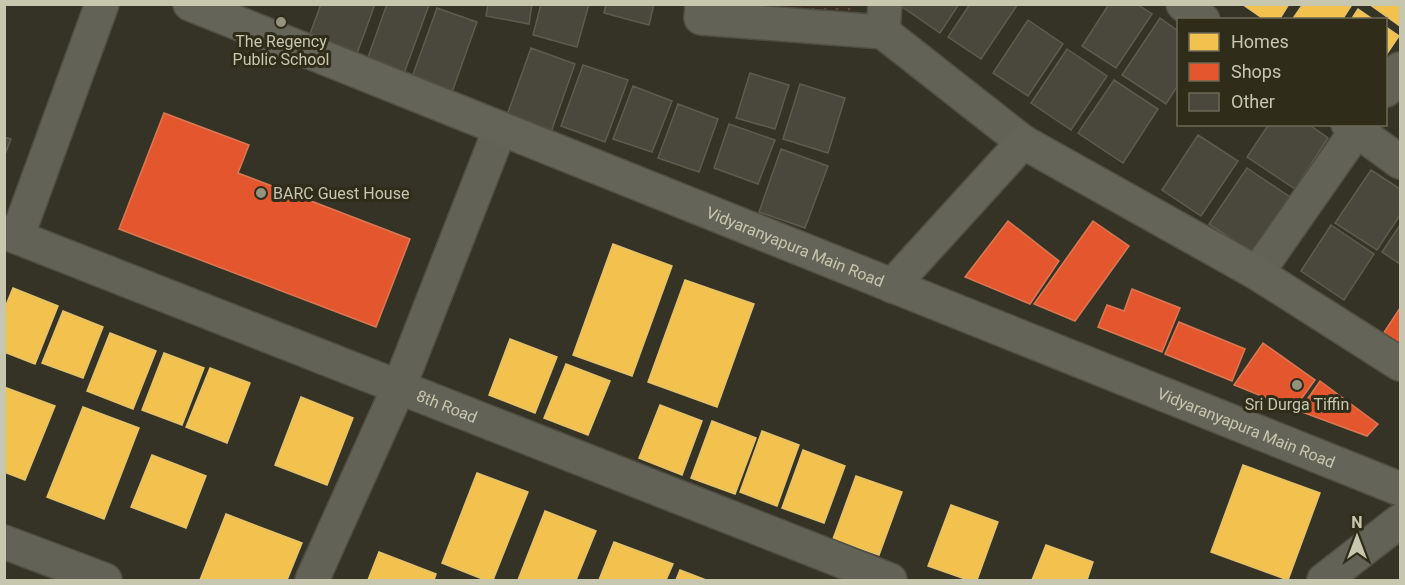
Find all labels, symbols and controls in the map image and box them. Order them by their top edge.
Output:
marker: The Regency Public School [274,15,288,29]
legend [1177,18,1387,126]
text: Homes [1231,31,1289,52]
place label: The Regency Public School [233,32,329,69]
text: Shops [1231,61,1281,82]
text: Other [1231,91,1275,112]
place label: BARC Guest House [273,184,409,203]
marker: BARC Guest House [254,186,268,200]
street label: Vidyaranyapura Main Road [703,203,887,291]
marker: Sri Durga Tiffin [1290,378,1304,392]
street label: Vidyaranyapura Main Road [1155,384,1338,472]
street label: 8th Road [414,386,480,427]
place label: Sri Durga Tiffin [1245,395,1349,414]
north arrow [1327,507,1387,567]
text: N [1351,513,1363,532]

